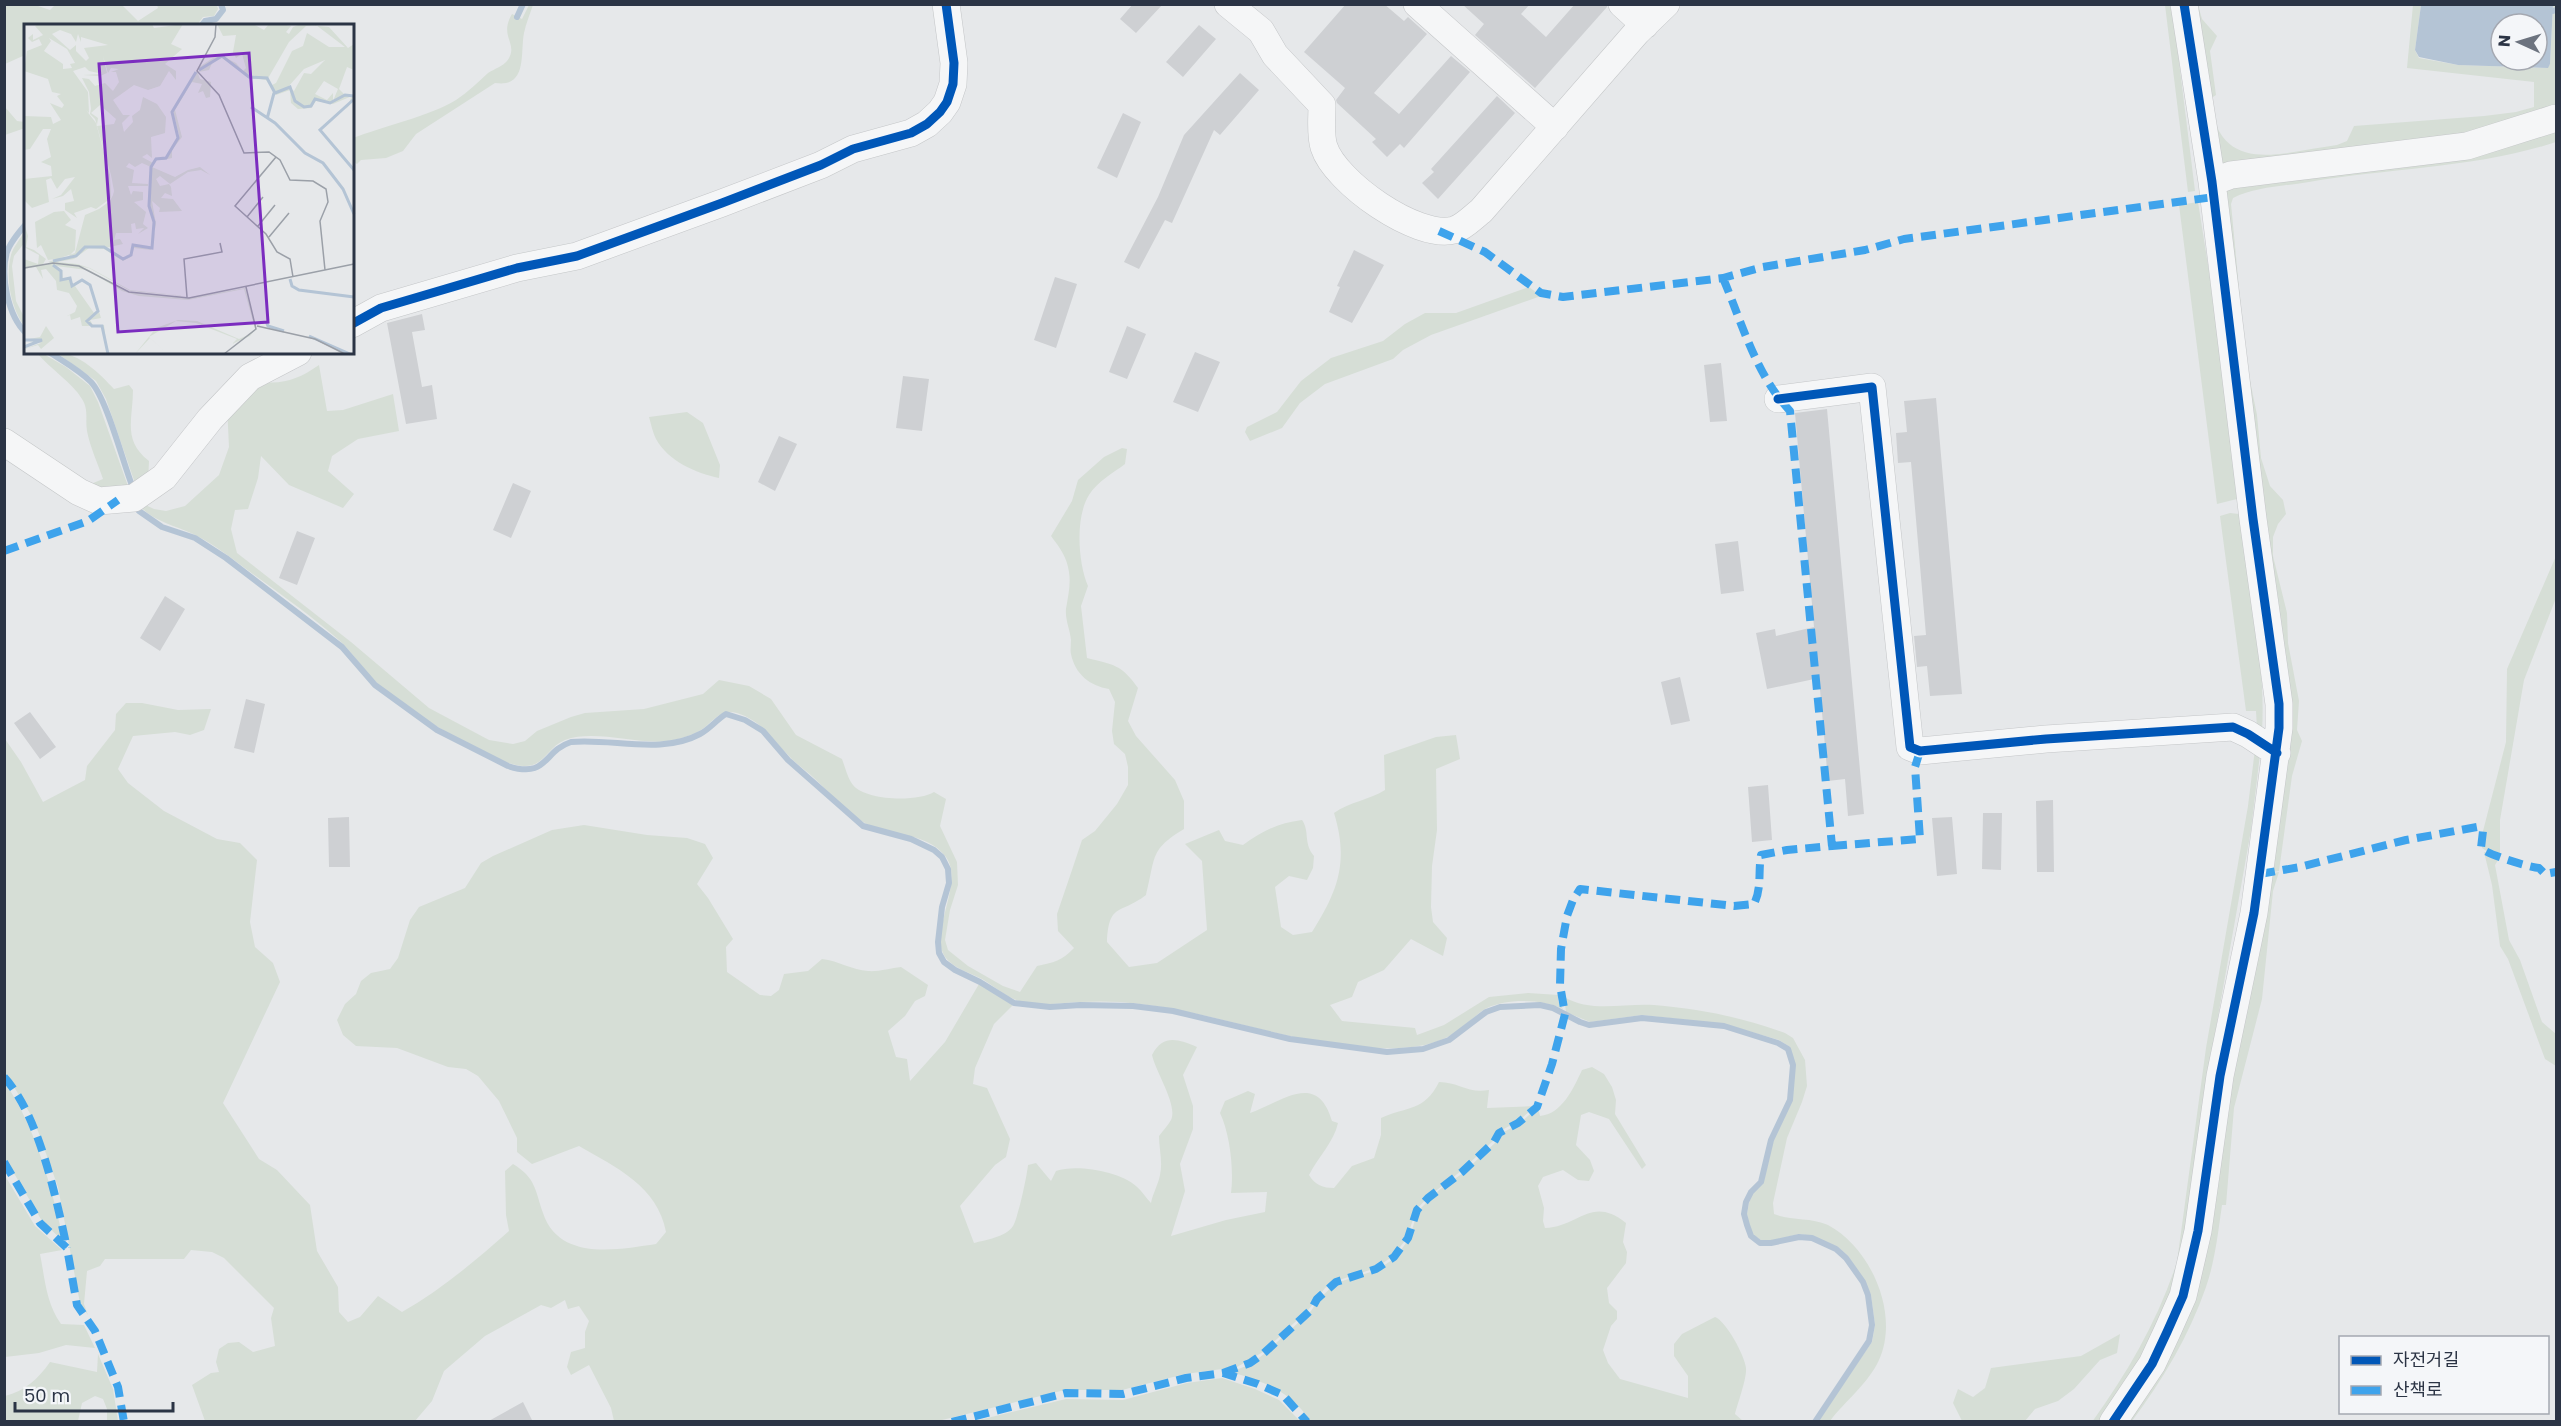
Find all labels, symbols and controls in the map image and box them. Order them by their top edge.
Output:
north arrow [2489,12,2549,72]
inset map [24,24,354,354]
text: N [2493,34,2516,48]
legend [2339,1336,2549,1414]
text: 자전거길 [2393,1347,2459,1372]
scale bar [15,1375,172,1413]
text: 산책로 [2393,1377,2443,1402]
text: 50 m [24,1383,70,1408]

